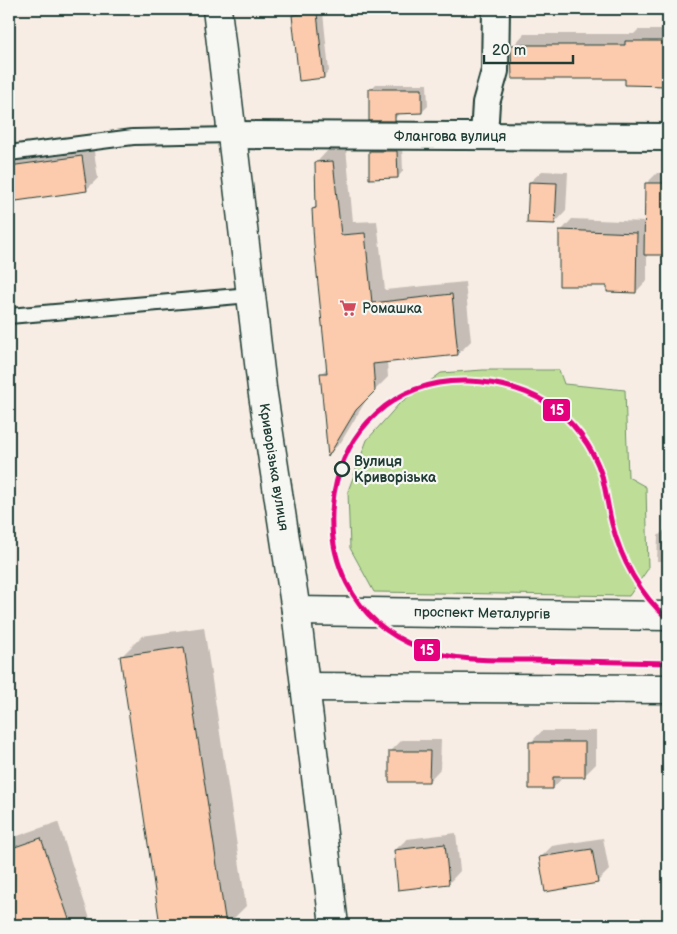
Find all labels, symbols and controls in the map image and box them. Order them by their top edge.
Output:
scale bar [484,32,573,64]
text: 20 m [492,41,526,60]
street label: Флангова вулиця [394,128,506,145]
supermarket icon: Ромашка [338,298,358,318]
place label: Ромашка [362,300,423,317]
line badge: 15 [542,398,571,422]
street label: Криворізька вулиця [255,402,293,532]
text: 15 [550,402,564,419]
place label: Вулиця Криворізька [354,453,437,486]
marker: Вулиця Криворізька [334,461,350,477]
street label: проспект Металургів [414,603,551,623]
line badge: 15 [413,638,441,662]
text: 15 [420,642,434,659]

